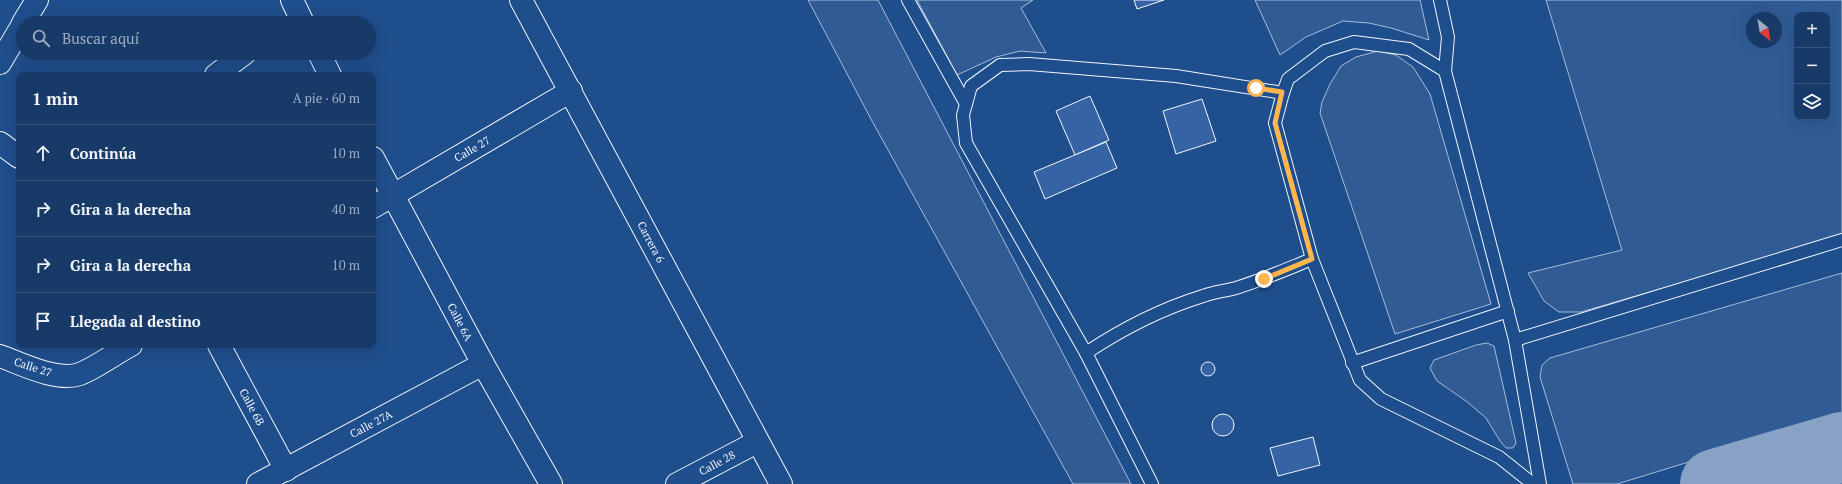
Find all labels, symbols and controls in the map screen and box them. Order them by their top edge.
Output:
north arrow [1746,12,1782,48]
map controls [1794,12,1830,120]
button: + [1794,12,1830,48]
search box [16,16,376,60]
icon: search [30,27,52,49]
text: Buscar aquí [62,28,139,48]
button: − [1794,48,1830,84]
route start [1247,79,1265,97]
button: layers [1794,84,1830,120]
text: 1 min [32,87,79,110]
text: A pie · 60 m [293,89,360,107]
street label: Calle 27 [452,133,493,165]
icon: ahead [32,142,54,164]
text: Continúa [70,143,136,163]
text: 10 m [332,144,360,162]
icon: right [32,198,54,220]
text: Gira a la derecha [70,199,191,219]
text: 40 m [332,200,360,218]
street label: Carrera 6 [634,219,668,265]
icon: right [32,254,54,276]
text: Gira a la derecha [70,255,191,275]
text: 10 m [332,256,360,274]
route end [1255,270,1273,288]
street label: Calle 6A [444,301,476,344]
icon: arrive [32,310,54,332]
text: Llegada al destino [70,311,201,331]
street label: Calle 27 [12,354,54,380]
street label: Calle 6B [236,386,268,428]
street label: Calle 27A [347,407,395,441]
street label: Calle 28 [696,448,738,478]

